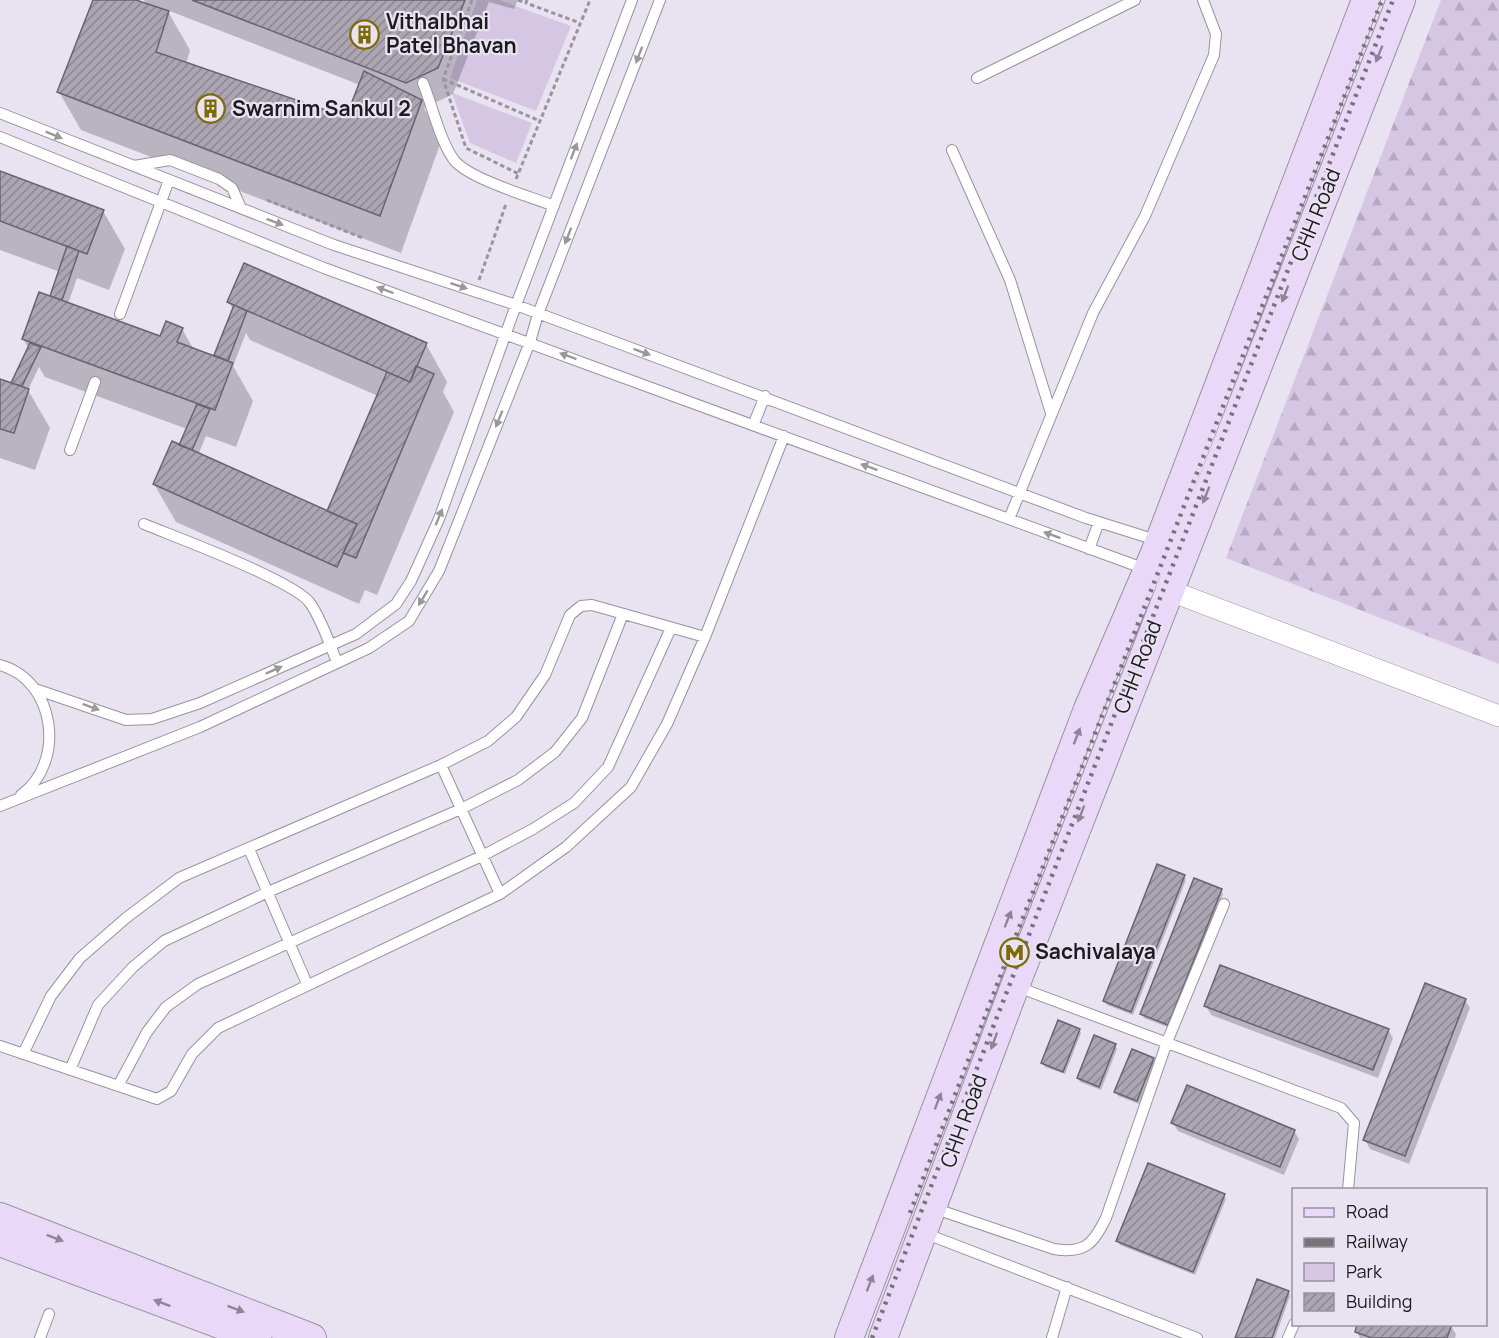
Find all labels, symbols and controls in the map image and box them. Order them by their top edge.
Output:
place label: Vithalbhai Patel Bhavan [386,7,517,59]
building icon: Vithalbhai Patel Bhavan [349,18,381,50]
one-way arrow [634,46,644,64]
one-way arrow [1374,46,1384,64]
building icon: Swarnim Sankul 2 [195,93,227,125]
place label: Swarnim Sankul 2 [232,94,411,122]
one-way arrow [46,130,64,140]
one-way arrow [570,142,580,160]
street label: CHH Road [1284,164,1346,265]
one-way arrow [266,218,284,227]
one-way arrow [563,227,573,245]
one-way arrow [450,282,468,291]
one-way arrow [376,284,394,294]
one-way arrow [1280,286,1290,304]
one-way arrow [634,347,652,357]
one-way arrow [559,350,577,360]
one-way arrow [494,410,504,428]
one-way arrow [860,462,878,471]
one-way arrow [1200,487,1210,505]
one-way arrow [435,508,444,526]
one-way arrow [1043,530,1061,539]
one-way arrow [418,590,429,606]
street label: CHH Road [1106,616,1168,717]
one-way arrow [266,666,283,675]
one-way arrow [82,702,100,712]
one-way arrow [1073,727,1083,745]
one-way arrow [1076,805,1086,823]
one-way arrow [1004,909,1014,927]
metro station icon: Sachivalaya [998,936,1030,968]
place label: Sachivalaya [1035,937,1156,965]
one-way arrow [989,1032,999,1050]
street label: CHH Road [933,1070,993,1171]
one-way arrow [934,1092,944,1110]
legend [1292,1188,1487,1326]
text: Road [1346,1199,1389,1223]
text: Railway [1346,1229,1408,1253]
one-way arrow [46,1233,64,1243]
text: Park [1346,1259,1383,1283]
one-way arrow [866,1274,875,1292]
text: Building [1346,1289,1412,1313]
one-way arrow [153,1297,171,1307]
one-way arrow [228,1304,246,1314]

